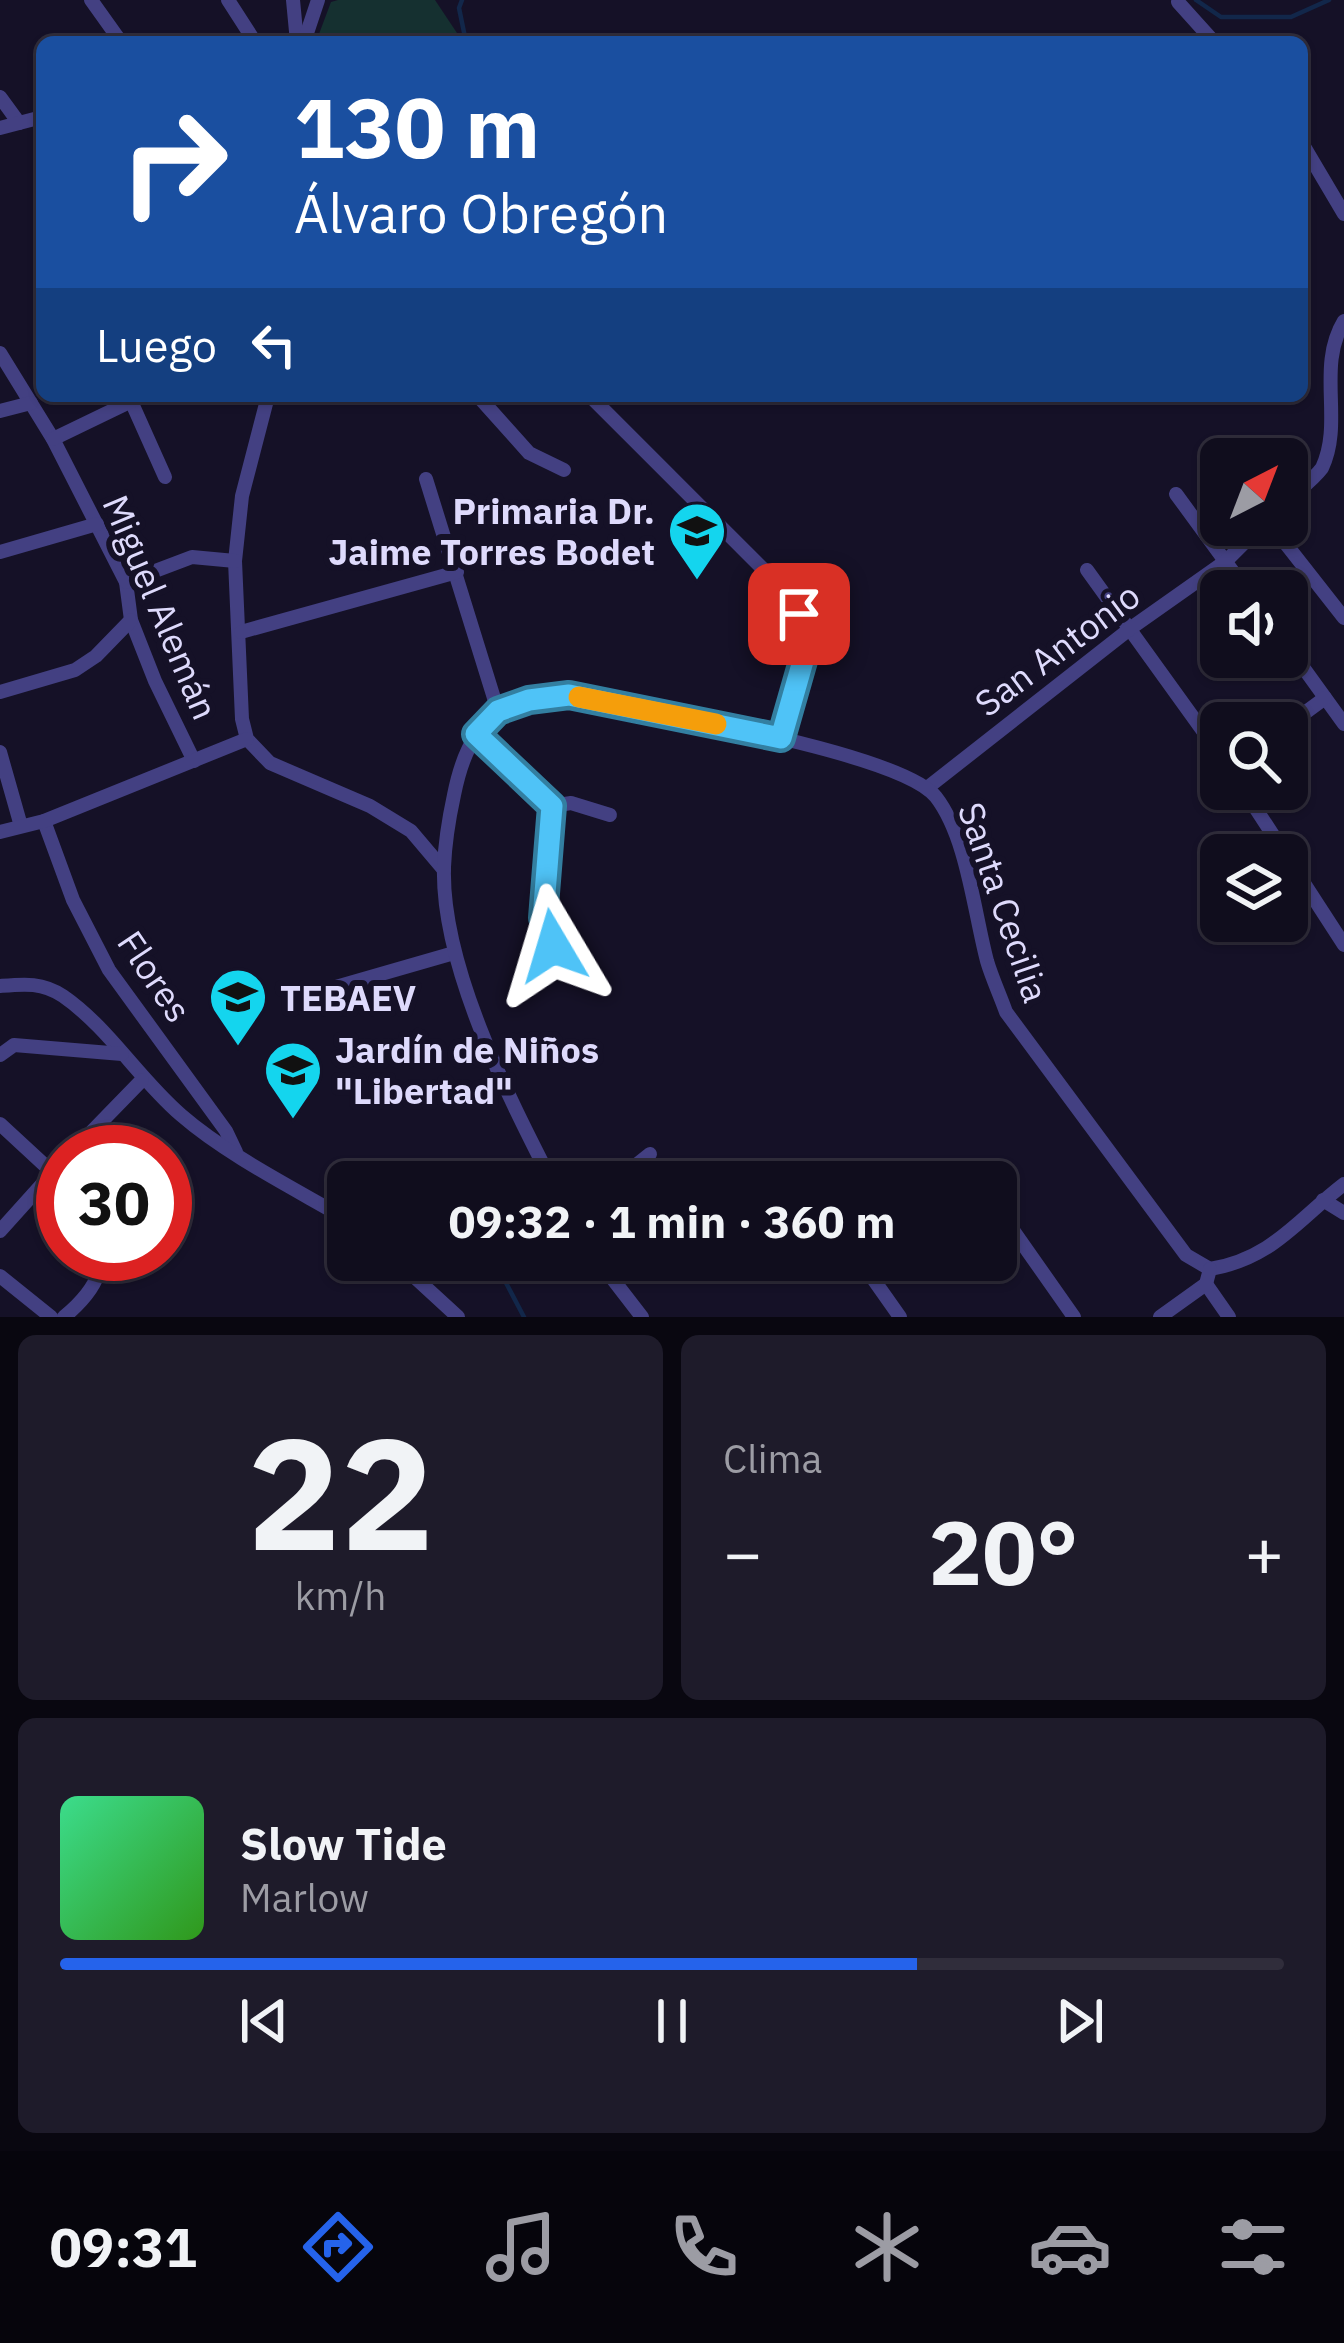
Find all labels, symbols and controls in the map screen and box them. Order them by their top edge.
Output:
text: 130 m [294,72,540,181]
icon: right [96,84,252,240]
text: Álvaro Obregón [294,178,668,248]
icon: left [241,312,307,378]
text: Luego [96,316,217,374]
north arrow [1200,438,1308,546]
map controls [1200,438,1308,942]
place label: Primaria Dr. Jaime Torres Bodet [328,487,655,575]
street label: Miguel Alemán [93,488,229,726]
school or university icon: Primaria Dr. Jaime Torres Bodet [666,500,728,582]
pin [748,563,850,665]
button: sound [1200,570,1308,678]
street label: San Antonio [965,572,1149,726]
icon: arrive [766,581,832,647]
button: search [1200,702,1308,810]
street label: Santa Cecilia [948,796,1060,1008]
button: layers [1200,834,1308,942]
position arrow [490,883,616,1009]
street label: Flores [107,921,203,1031]
school or university icon: TEBAEV [207,966,269,1048]
place label: TEBAEV [280,974,416,1021]
place label: Jardín de Niños "Libertad" [335,1026,599,1114]
school or university icon: Jardín de Niños "Libertad" [262,1039,324,1121]
speed limit sign: 30 [36,1125,192,1281]
text: 09:32 · 1 min · 360 m [449,1192,895,1250]
text: 22 [247,1390,434,1593]
text: Clima [723,1433,822,1484]
text: 20° [928,1493,1079,1610]
text: − [723,1509,763,1595]
text: + [1244,1509,1284,1595]
text: km/h [295,1570,386,1621]
text: Slow Tide [240,1814,447,1872]
text: Marlow [240,1872,369,1923]
icon: previous [231,1988,297,2054]
icon: pause [639,1988,705,2054]
icon: next [1047,1988,1113,2054]
icon: directions [296,2205,380,2289]
icon: music [479,2205,563,2289]
icon: phone [662,2205,746,2289]
icon: climate [845,2205,929,2289]
icon: car [1028,2205,1112,2289]
icon: filters [1211,2205,1295,2289]
text: 09:31 [49,2212,197,2282]

